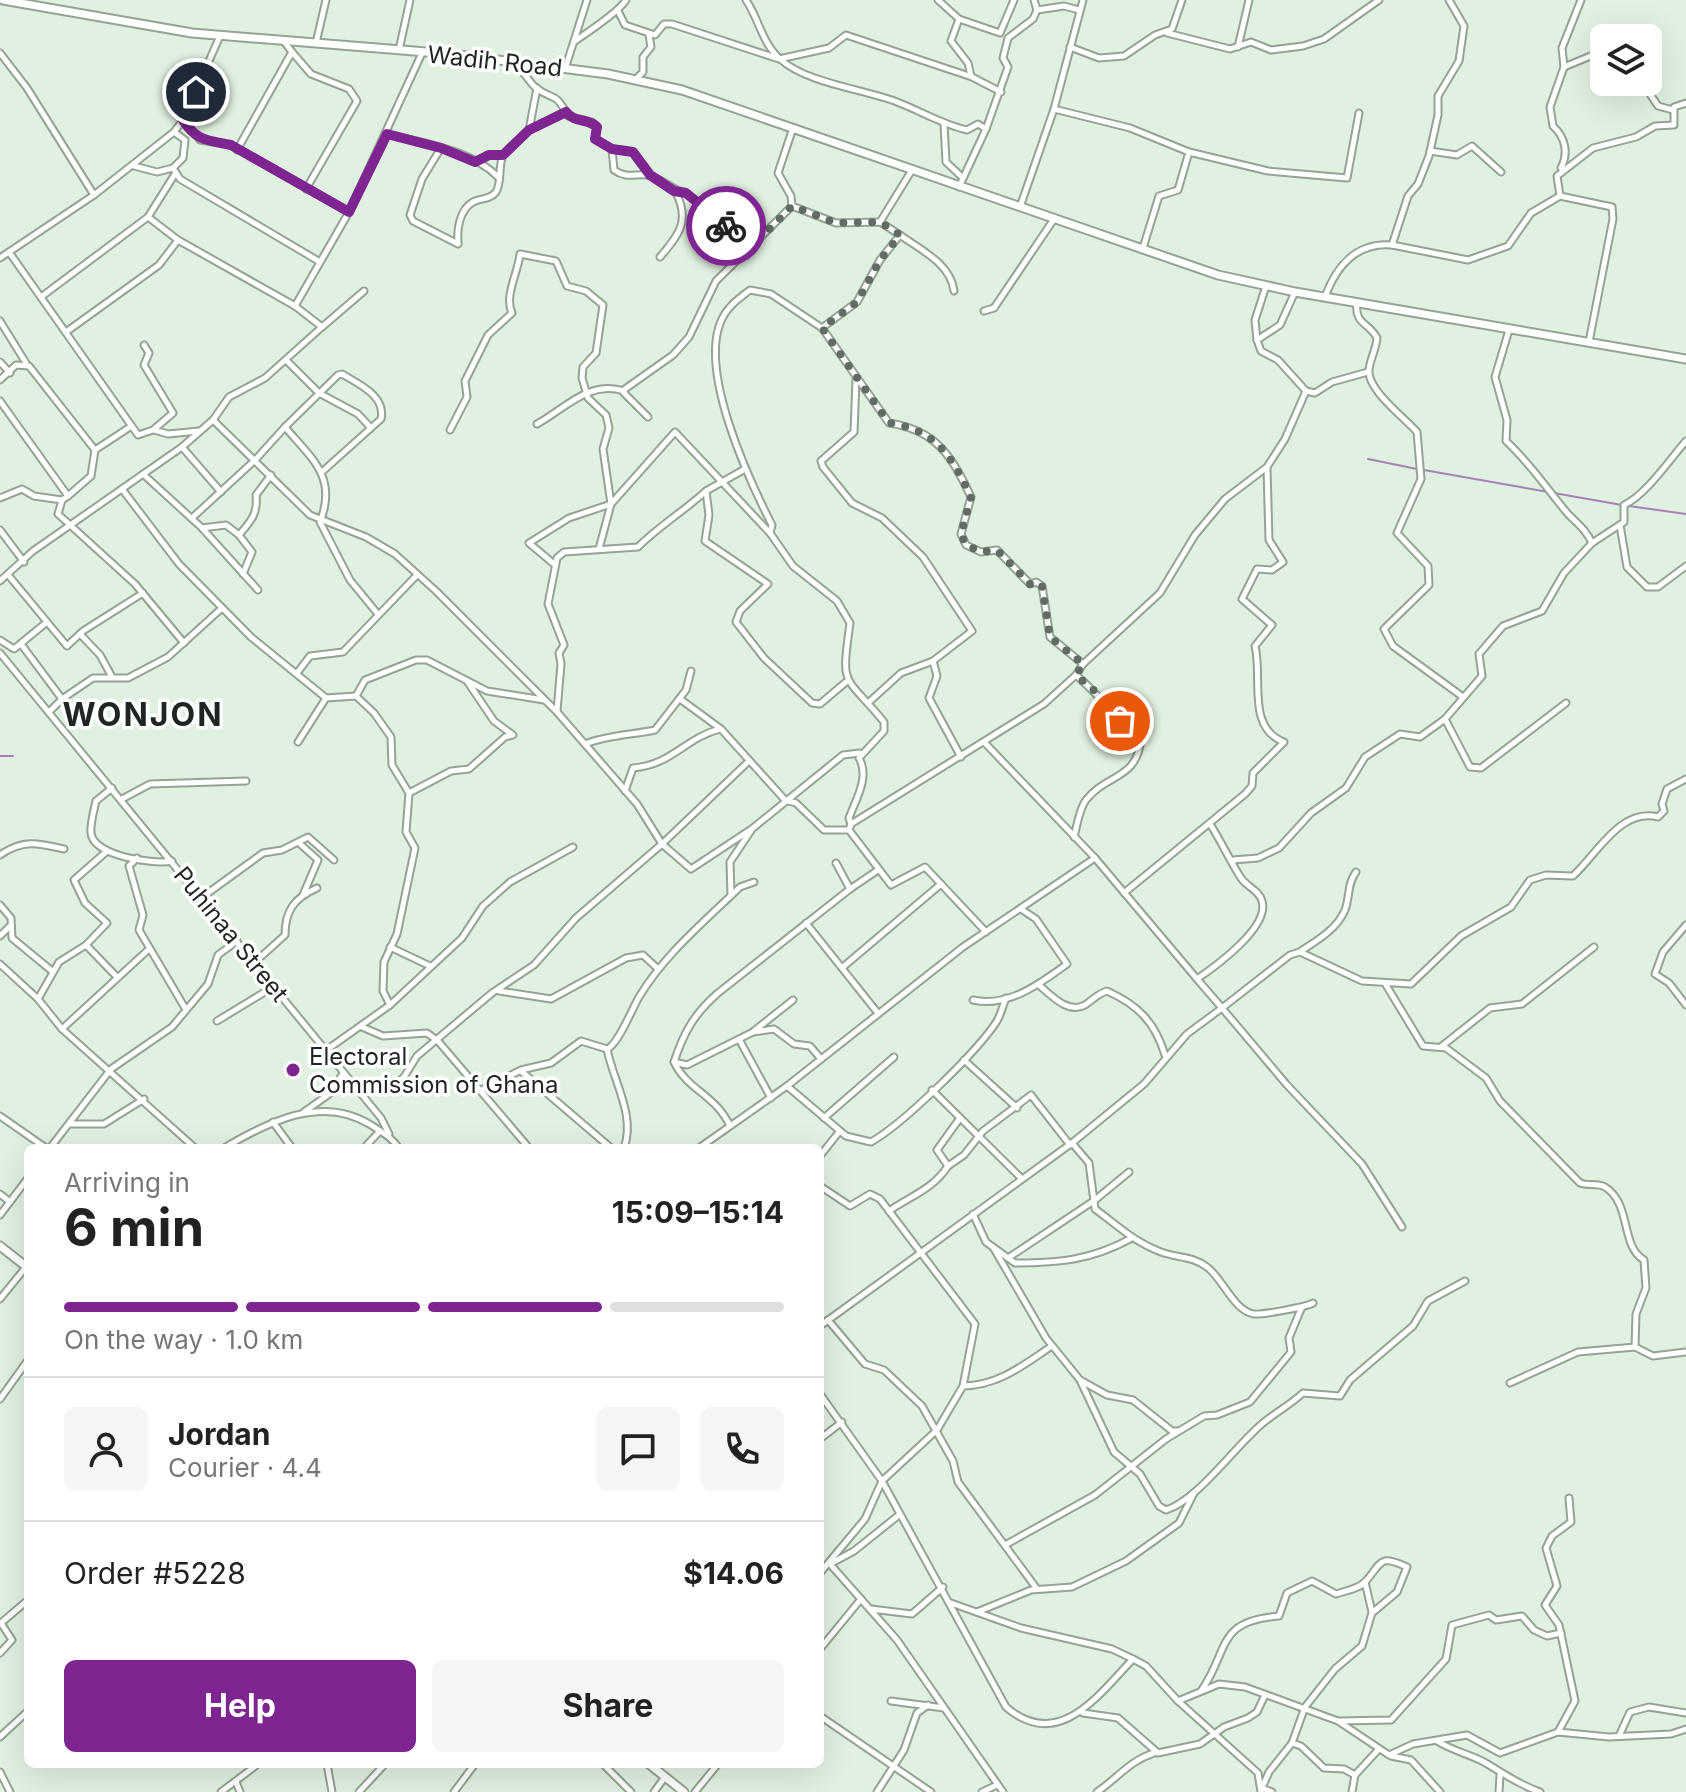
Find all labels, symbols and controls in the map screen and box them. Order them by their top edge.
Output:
map controls [1590,24,1662,96]
button: layers [1590,24,1662,96]
street label: Wadih Road [426,40,564,82]
pin [162,58,230,126]
icon: home [174,70,218,114]
courier [686,186,766,266]
icon: bike [704,204,748,248]
pin [1086,687,1154,755]
district label: WONJON [62,695,224,734]
icon: bag [1098,699,1142,743]
street label: Puhinaa Street [168,861,294,1007]
place label: Electoral Commission of Ghana [309,1042,559,1099]
marker: Electoral Commission of Ghana [284,1061,302,1079]
text: Arriving in [64,1167,190,1198]
text: 15:09–15:14 [612,1194,784,1230]
text: 6 min [64,1196,204,1259]
text: On the way · 1.0 km [64,1324,303,1355]
button: person [64,1407,148,1491]
button: chat [596,1407,680,1491]
button: phone [700,1407,784,1491]
text: Jordan [168,1416,270,1452]
text: Courier · 4.4 [168,1452,322,1483]
text: Order #5228 [64,1555,246,1591]
text: $14.06 [683,1555,784,1591]
button: Help [64,1660,416,1752]
button: Share [432,1660,784,1752]

